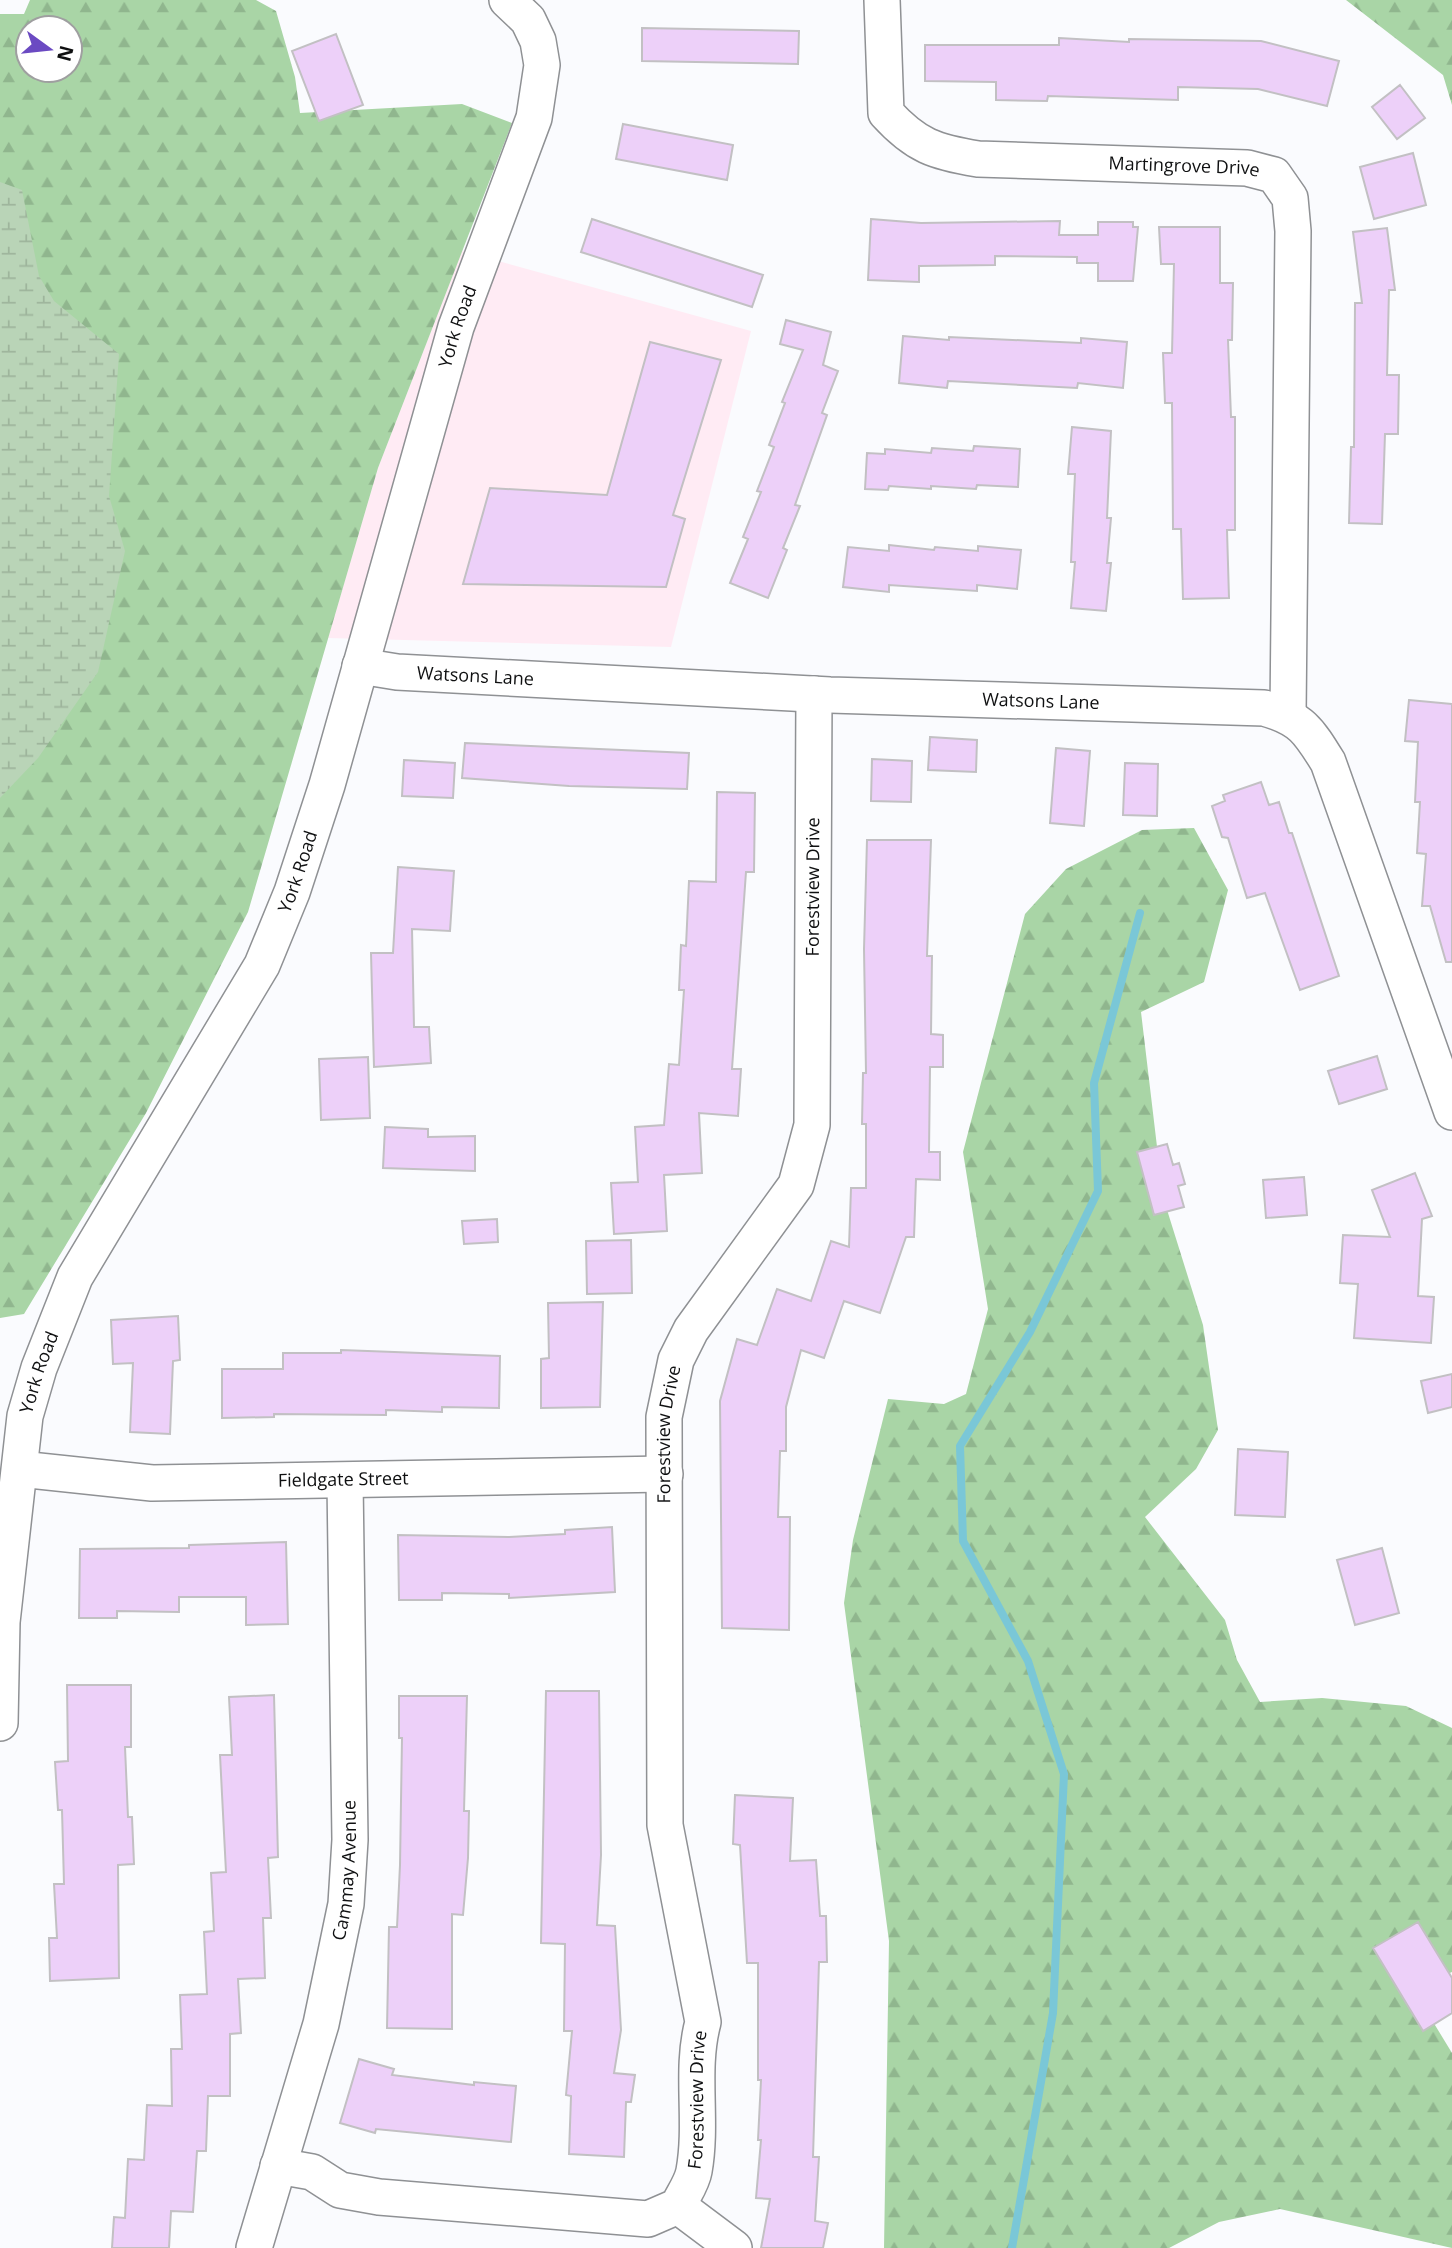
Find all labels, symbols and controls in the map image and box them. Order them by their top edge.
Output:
north arrow [14,14,84,84]
text: N [51,43,80,64]
street label: Martingrove Drive [1108,150,1263,182]
street label: York Road [432,282,482,370]
street label: Watsons Lane [416,660,535,690]
street label: Watsons Lane [982,687,1100,714]
street label: Forestview Drive [800,817,824,956]
street label: York Road [272,827,322,916]
street label: York Road [13,1328,63,1416]
street label: Forestview Drive [651,1363,686,1503]
street label: Fieldgate Street [278,1465,409,1492]
street label: Cammay Avenue [326,1800,361,1942]
street label: Forestview Drive [682,2028,712,2171]

